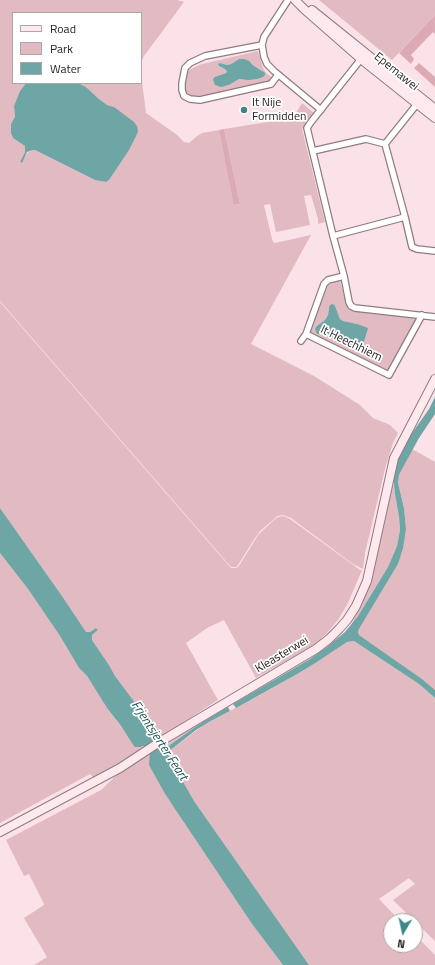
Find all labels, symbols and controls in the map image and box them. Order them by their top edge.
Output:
legend [12,12,142,84]
text: Road [50,19,76,38]
text: Park [50,39,73,58]
street label: Epemawei [371,50,421,94]
text: Water [50,59,81,78]
place label: It Nije Formidden [252,96,306,124]
marker: It Nije Formidden [239,105,249,115]
street label: It Heechhiem [318,323,384,365]
street label: Kleasterwei [253,634,311,676]
water label: Frjentsjerter Feart [127,698,191,784]
north arrow [383,913,423,953]
text: N [396,935,406,952]

